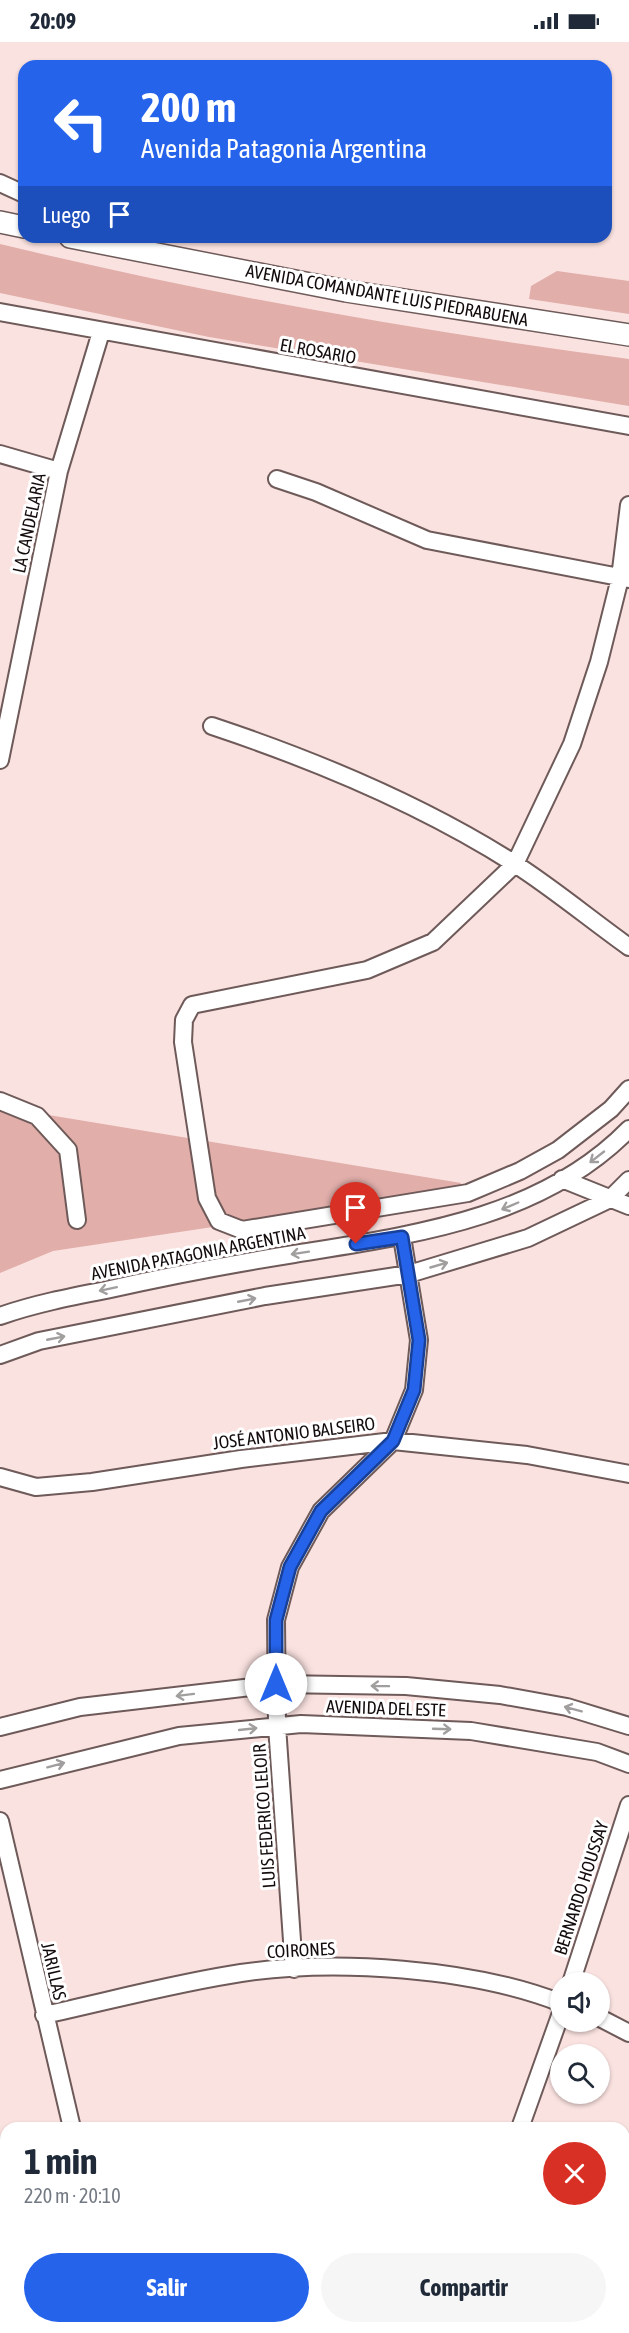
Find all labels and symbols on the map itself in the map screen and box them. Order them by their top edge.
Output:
street label: AVENIDA COMANDANTE LUIS PIEDRABUENA [244,260,530,330]
street label: EL ROSARIO [278,334,358,368]
street label: LA CANDELARIA [8,471,50,575]
one-way arrow [589,1150,605,1163]
pin [330,1182,381,1244]
one-way arrow [501,1201,519,1212]
street label: AVENIDA PATAGONIA ARGENTINA [89,1222,307,1284]
one-way arrow [290,1248,310,1259]
one-way arrow [429,1259,448,1270]
one-way arrow [99,1284,118,1295]
one-way arrow [237,1294,256,1305]
one-way arrow [45,1332,65,1343]
street label: JOSÉ ANTONIO BALSEIRO [212,1413,376,1453]
position arrow [244,1652,308,1716]
one-way arrow [370,1680,390,1692]
one-way arrow [176,1689,196,1700]
street label: AVENIDA DEL ESTE [326,1695,446,1721]
one-way arrow [564,1703,583,1715]
one-way arrow [237,1723,257,1734]
one-way arrow [432,1724,452,1735]
street label: LUIS FEDERICO LELOIR [248,1743,280,1889]
one-way arrow [47,1758,66,1770]
street label: BERNARDO HOUSSAY [549,1818,613,1958]
street label: COIRONES [266,1938,336,1962]
street label: JARILLAS [37,1940,71,2002]

